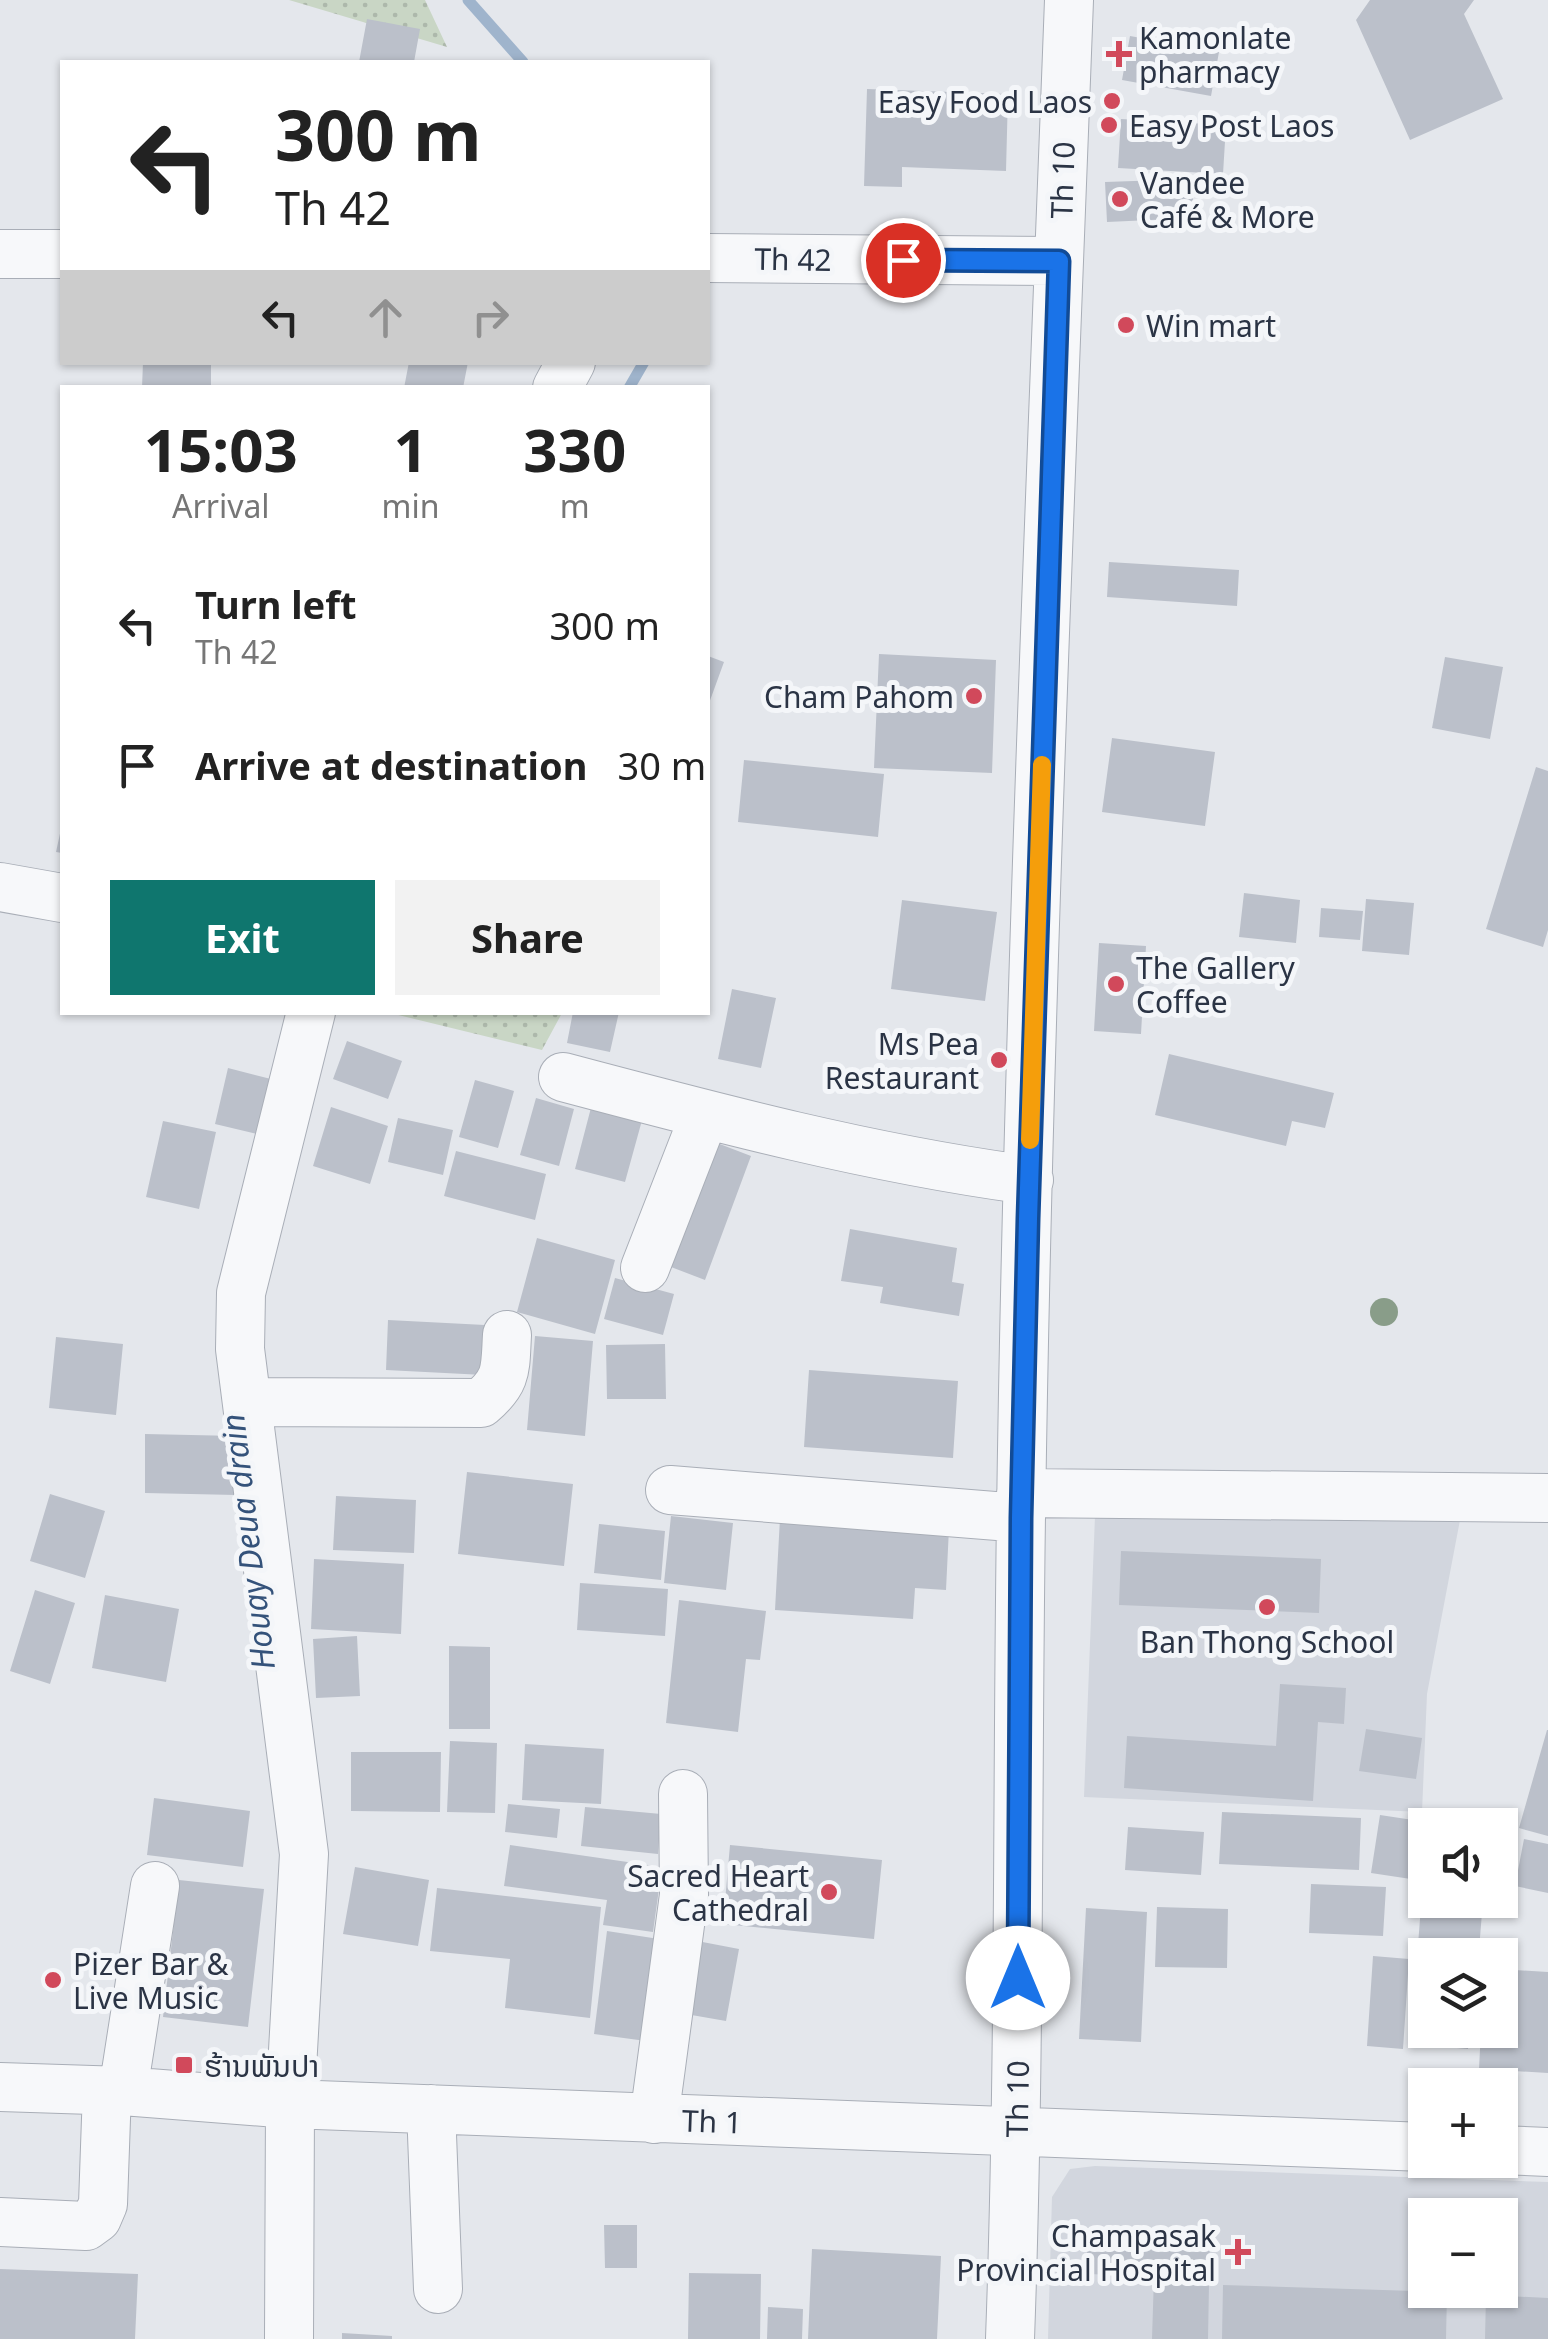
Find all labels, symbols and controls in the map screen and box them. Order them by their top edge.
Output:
place label: Kamonlate pharmacy [1139,17,1291,92]
marker: Kamonlate pharmacy [1108,43,1130,65]
place label: Easy Food Laos [878,81,1092,122]
text: 300 m [275,86,482,182]
marker: Easy Food Laos [1101,90,1123,112]
icon: left [110,100,240,230]
place label: Easy Post Laos [1129,105,1334,146]
marker: Easy Post Laos [1098,114,1120,136]
street label: Th 10 [1040,141,1084,219]
place label: Vandee Café & More [1140,162,1315,237]
text: Th 42 [275,177,391,238]
marker: Vandee Café & More [1109,188,1131,210]
pin [861,218,946,303]
icon: arrive [876,233,931,288]
street label: Th 42 [754,238,832,280]
icon: left [253,290,308,345]
icon: ahead [358,290,413,345]
icon: right [463,290,518,345]
place label: Win mart [1146,305,1276,346]
marker: Win mart [1115,314,1137,336]
text: 15:03 [144,408,298,490]
text: 1 [393,408,428,490]
text: 330 [523,408,626,490]
text: Arrival [172,484,270,527]
text: min [382,484,440,527]
text: m [560,484,590,527]
text: Turn left [195,578,357,630]
icon: left [110,598,165,653]
text: 300 m [549,599,660,651]
text: Th 42 [195,630,278,673]
place label: Cham Pahom [764,676,954,717]
marker: Cham Pahom [963,685,985,707]
icon: arrive [110,738,165,793]
text: Arrive at destination [195,739,587,791]
text: 30 m [617,739,706,791]
button: Exit [110,880,375,995]
button: Share [395,880,660,995]
place label: The Gallery Coffee [1136,947,1295,1022]
marker: The Gallery Coffee [1105,973,1127,995]
place label: Ms Pea Restaurant [825,1023,979,1098]
marker: Ms Pea Restaurant [988,1049,1010,1071]
water label: Houay Deua drain [210,1412,284,1672]
marker: Ban Thong School [1256,1596,1278,1618]
place label: Ban Thong School [1140,1621,1394,1662]
map controls [1408,1808,1518,2308]
button: sound [1408,1808,1518,1918]
place label: Sacred Heart Cathedral [627,1855,809,1930]
marker: Sacred Heart Cathedral [818,1881,840,1903]
position arrow [966,1926,1070,2030]
button: layers [1408,1938,1518,2048]
place label: Pizer Bar & Live Music [73,1943,229,2018]
marker: Pizer Bar & Live Music [42,1969,64,1991]
place label: ຮ້ານພັນປາ [204,2045,319,2086]
marker: ຮ້ານພັນປາ [173,2054,195,2076]
street label: Th 10 [996,2060,1038,2138]
button: + [1408,2068,1518,2178]
street label: Th 1 [681,2099,743,2143]
button: − [1408,2198,1518,2308]
place label: Champasak Provincial Hospital [956,2215,1216,2290]
marker: Champasak Provincial Hospital [1225,2239,1251,2265]

